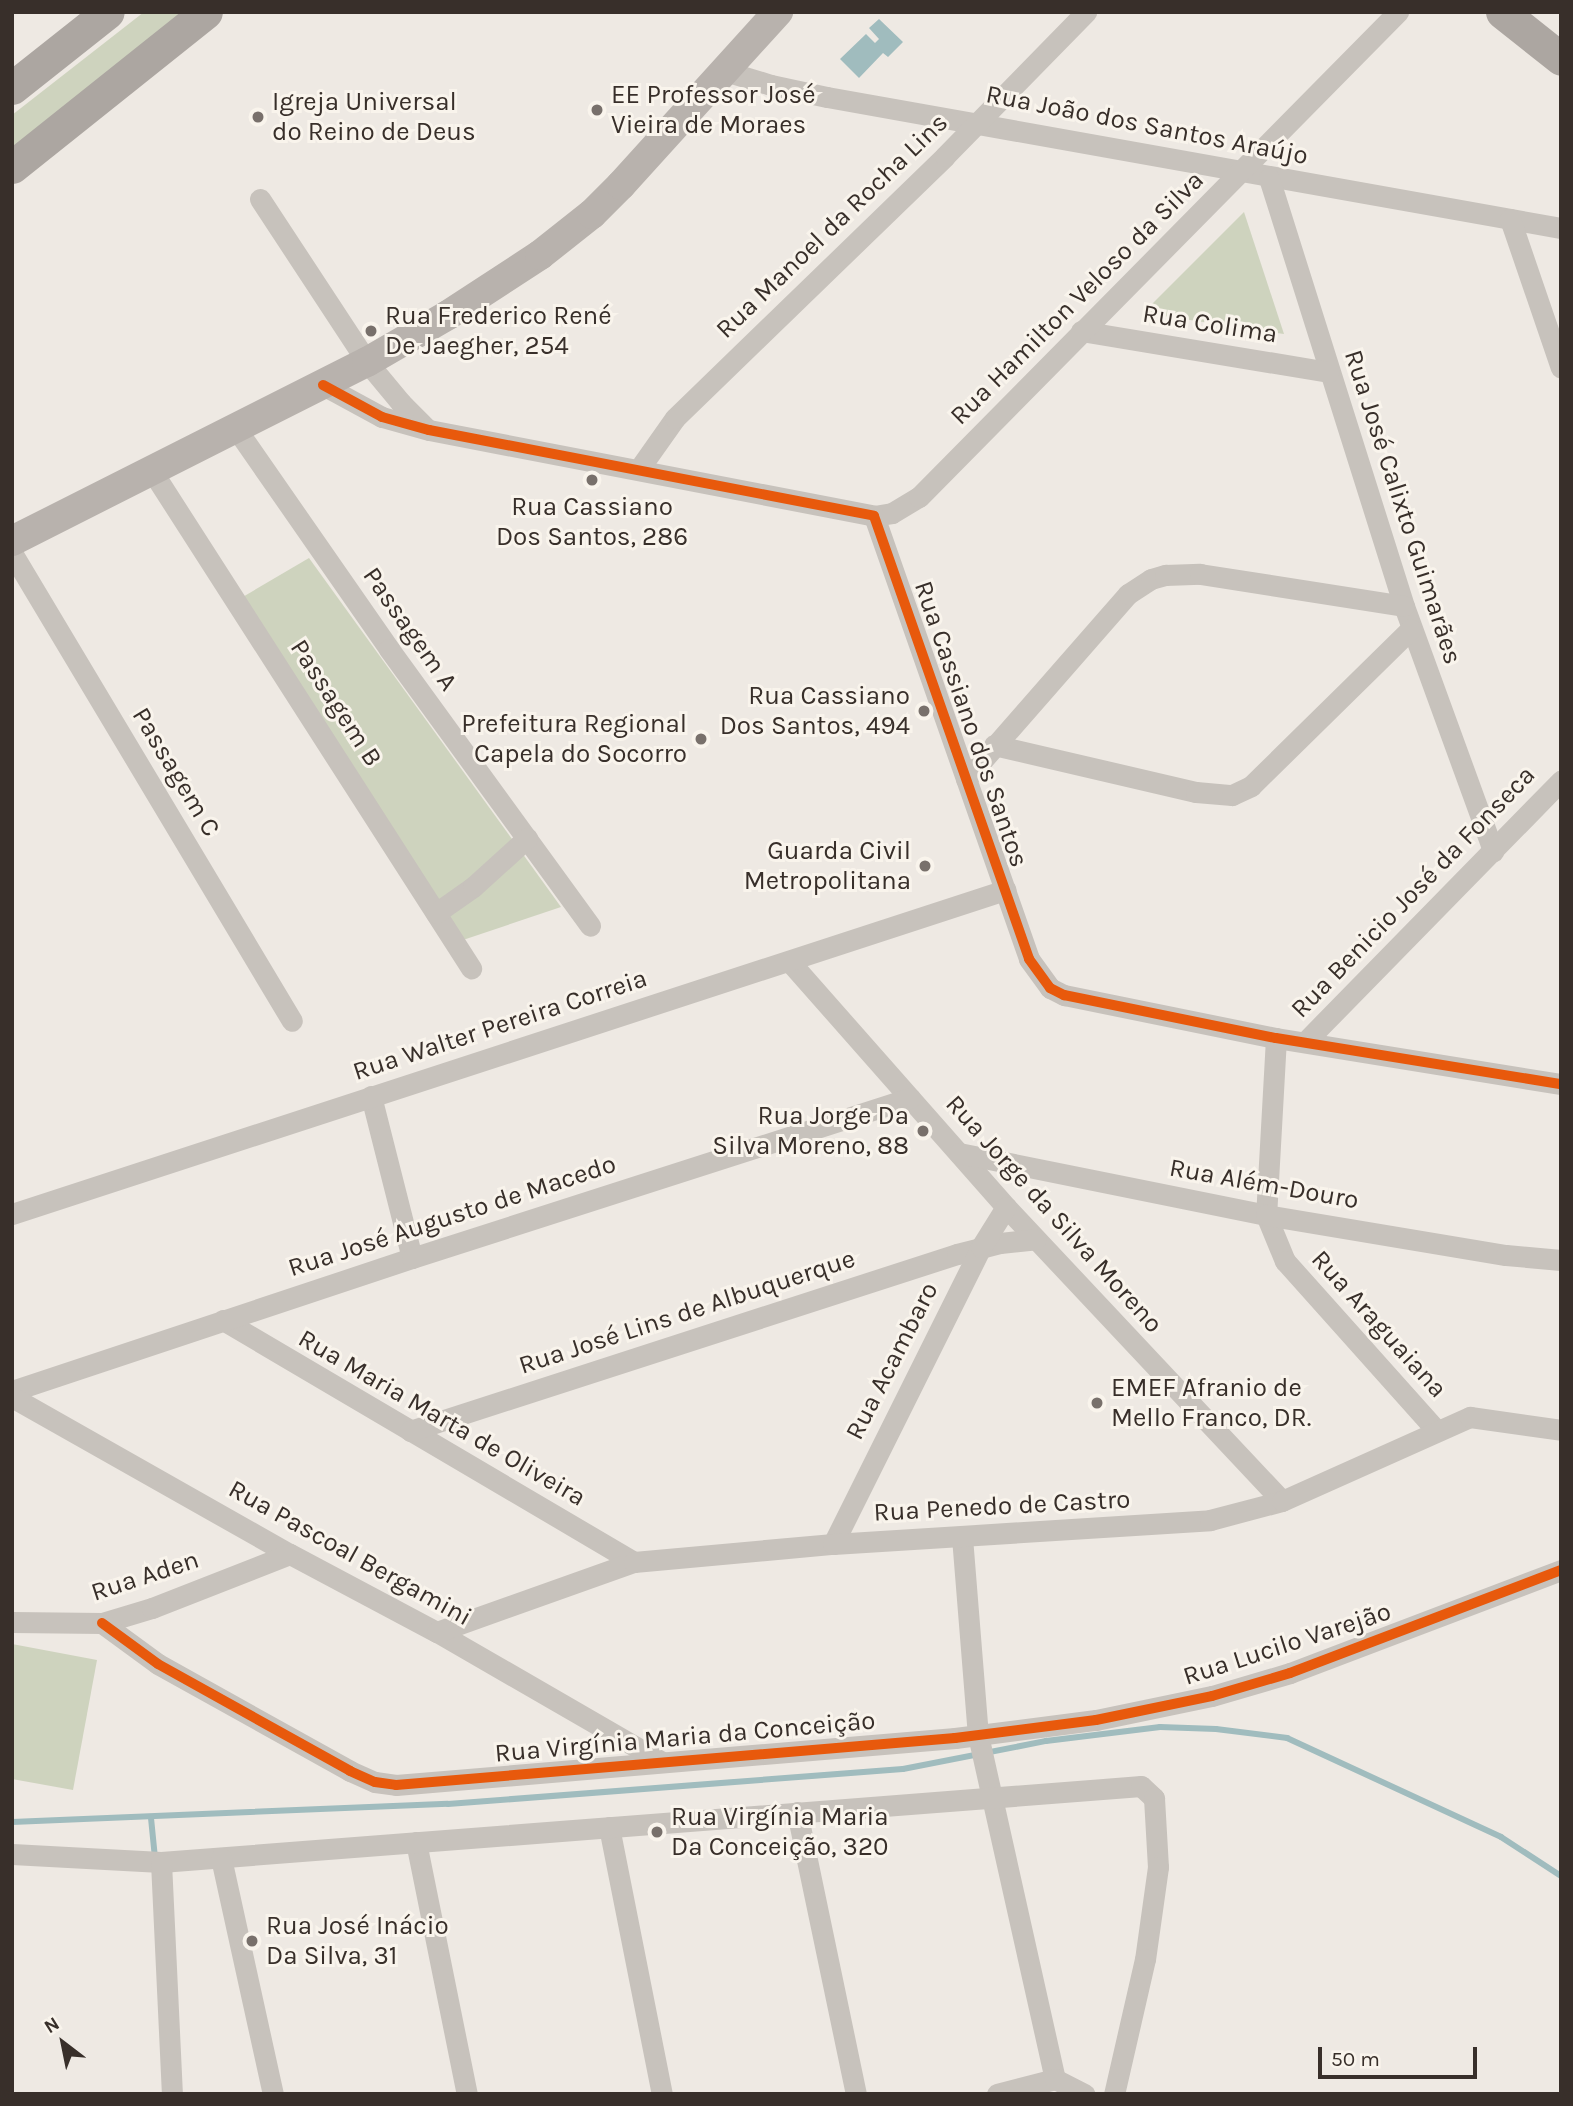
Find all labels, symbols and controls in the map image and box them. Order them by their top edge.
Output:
street label: Rua João dos Santos Araújo [983,78,1311,172]
place label: EE Professor José Vieira de Moraes [611,79,815,140]
place label: Igreja Universal do Reino de Deus [272,86,476,148]
marker: EE Professor José Vieira de Moraes [589,102,605,118]
street label: Rua Manoel da Rocha Lins [710,107,954,345]
marker: Igreja Universal do Reino de Deus [250,109,266,125]
street label: Rua Hamilton Veloso da Silva [944,165,1210,431]
street label: Rua Colima [1140,298,1280,350]
place label: Rua Frederico René De Jaegher, 254 [385,300,612,362]
marker: Rua Frederico René De Jaegher, 254 [363,323,379,339]
street label: Rua José Calixto Guimarães [1337,346,1469,668]
marker: Rua Cassiano Dos Santos, 286 [584,472,600,488]
place label: Rua Cassiano Dos Santos, 286 [496,491,688,552]
street label: Passagem A [356,561,464,697]
street label: Rua Cassiano dos Santos [907,577,1035,871]
street label: Passagem B [283,634,389,772]
place label: Rua Cassiano Dos Santos, 494 [720,680,910,742]
street label: Passagem C [125,702,227,842]
marker: Rua Cassiano Dos Santos, 494 [916,703,932,719]
place label: Prefeitura Regional Capela do Socorro [461,708,687,770]
marker: Prefeitura Regional Capela do Socorro [693,731,709,747]
street label: Rua Benicio José da Fonseca [1284,760,1542,1024]
place label: Guarda Civil Metropolitana [744,835,911,896]
marker: Guarda Civil Metropolitana [917,858,933,874]
street label: Rua Walter Pereira Correia [349,963,651,1087]
street label: Rua Jorge da Silva Moreno [939,1089,1169,1339]
place label: Rua Jorge Da Silva Moreno, 88 [712,1100,909,1162]
marker: Rua Jorge Da Silva Moreno, 88 [915,1123,931,1139]
street label: Rua José Augusto de Macedo [284,1148,620,1284]
street label: Rua Além-Douro [1167,1152,1361,1216]
street label: Rua José Lins de Albuquerque [515,1243,859,1381]
street label: Rua Araguaiana [1305,1244,1453,1404]
street label: Rua Acambaro [839,1277,945,1445]
street label: Rua Maria Marta de Oliveira [293,1323,591,1513]
place label: EMEF Afranio de Mello Franco, DR. [1111,1372,1311,1434]
marker: EMEF Afranio de Mello Franco, DR. [1089,1395,1105,1411]
street label: Rua Pascoal Bergamini [223,1473,477,1633]
street label: Rua Penedo de Castro [873,1484,1131,1528]
street label: Rua Aden [87,1544,203,1608]
street label: Rua Lucilo Varejão [1179,1596,1395,1692]
street label: Rua Virgínia Maria da Conceição [493,1705,877,1769]
place label: Rua Virgínia Maria Da Conceição, 320 [671,1801,889,1862]
marker: Rua Virgínia Maria Da Conceição, 320 [649,1824,665,1840]
place label: Rua José Inácio Da Silva, 31 [266,1910,449,1972]
marker: Rua José Inácio Da Silva, 31 [244,1933,260,1949]
north arrow [28,2008,98,2078]
text: N [40,2012,63,2038]
scale bar [1321,2032,1480,2076]
text: 50 m [1331,2047,1380,2071]

